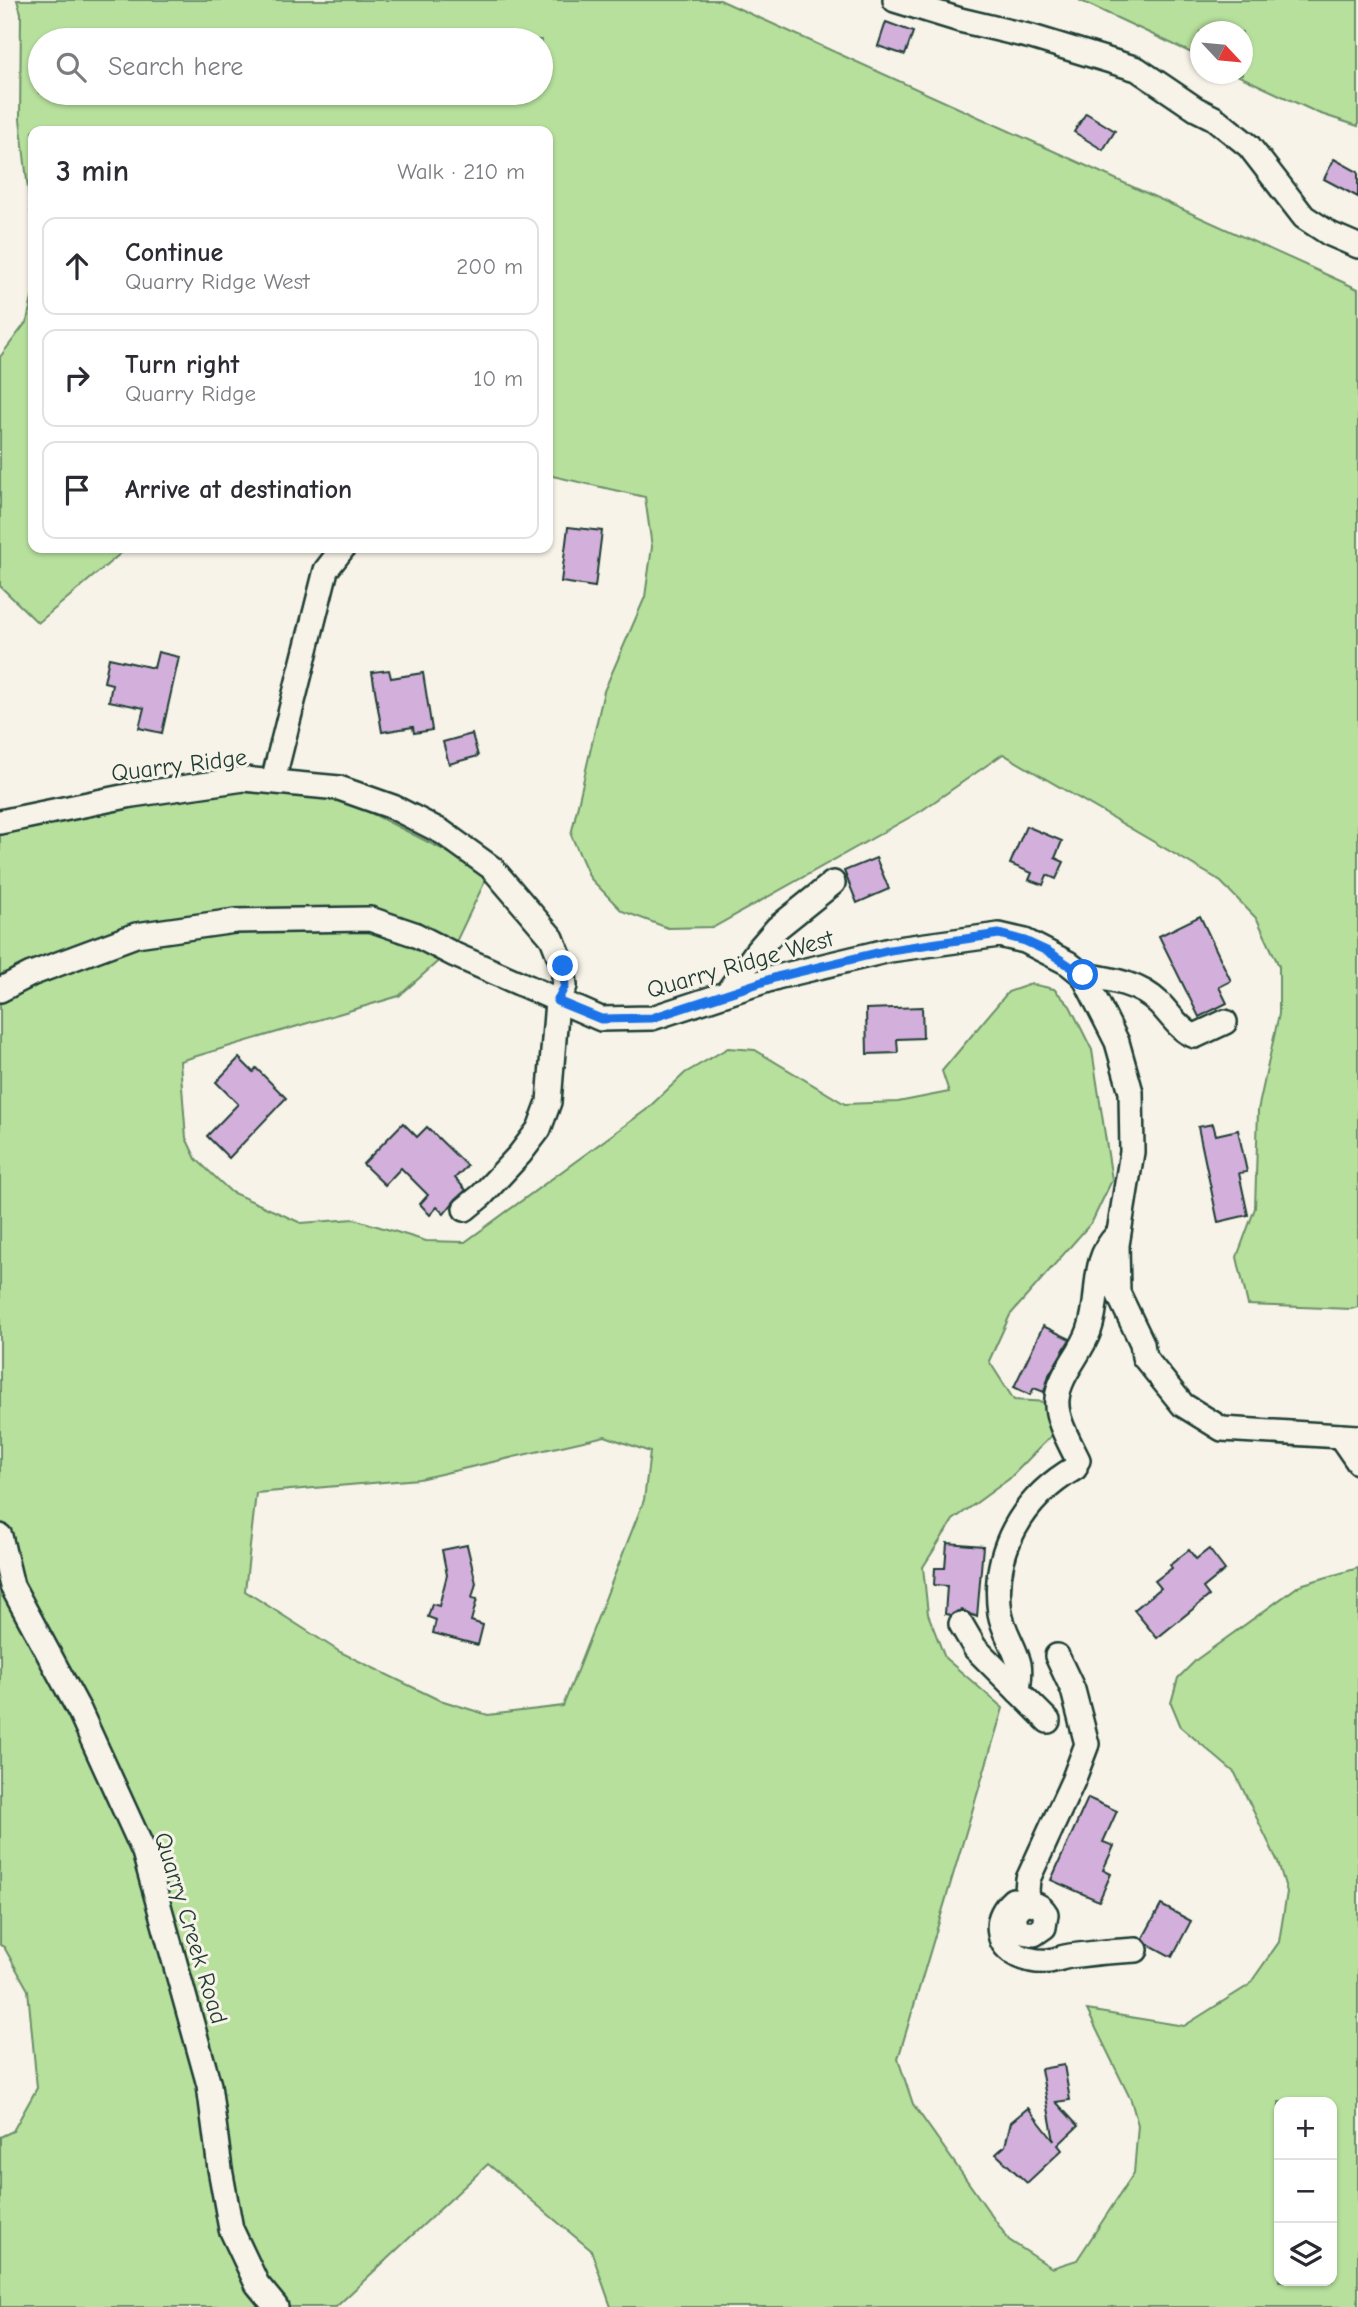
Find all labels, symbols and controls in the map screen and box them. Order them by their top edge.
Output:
north arrow [1190,21,1253,84]
search box [28,28,553,105]
icon: search [52,48,90,86]
text: Search here [108,52,243,82]
text: 3 min [56,154,129,189]
text: Walk · 210 m [397,158,525,185]
text: Continue [125,238,223,268]
icon: ahead [58,247,96,285]
text: 200 m [456,253,523,280]
text: Quarry Ridge West [125,268,310,295]
text: Turn right [125,350,239,380]
icon: right [58,359,96,397]
text: 10 m [473,365,523,392]
text: Quarry Ridge [125,380,256,407]
icon: arrive [58,471,96,509]
text: Arrive at destination [125,475,352,505]
street label: Quarry Ridge [109,743,249,787]
street label: Quarry Ridge West [644,924,838,1004]
route end [547,950,578,981]
route start [1067,959,1098,990]
street label: Quarry Creek Road [149,1829,233,2027]
map controls [1274,2097,1337,2286]
button: + [1274,2097,1337,2160]
button: − [1274,2160,1337,2223]
button: layers [1274,2223,1337,2286]

